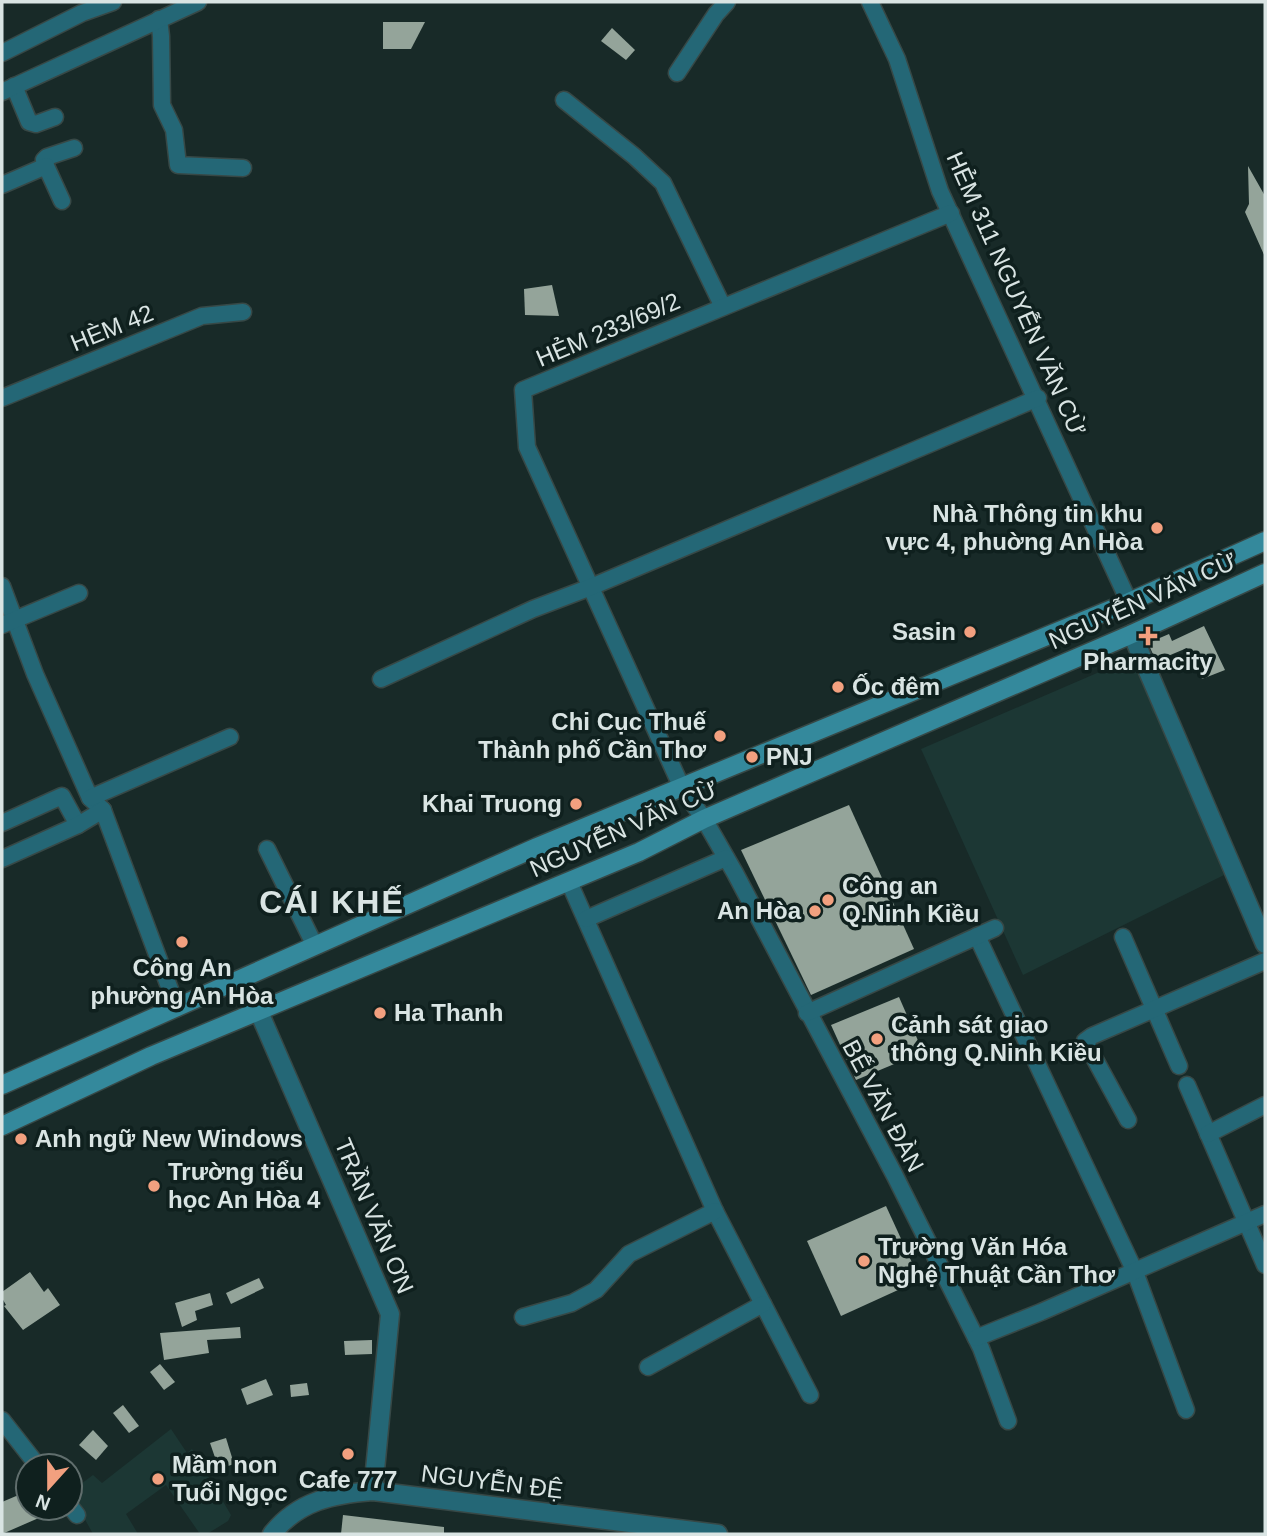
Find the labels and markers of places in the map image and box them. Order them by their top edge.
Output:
place label: Nhà Thông tin khu vực 4, phuờng An Hòa [885,500,1144,555]
marker: Nhà Thông tin khu vực 4, phuờng An Hòa [1149,520,1165,536]
place label: Sasin [892,618,956,645]
marker: Sasin [962,624,978,640]
marker: Pharmacity [1140,628,1156,644]
place label: Pharmacity [1083,648,1213,675]
place label: Ốc đêm [852,673,940,700]
marker: Ốc đêm [830,679,846,695]
place label: Chi Cục Thuế Thành phố Cần Thơ [478,708,707,763]
marker: Chi Cục Thuế Thành phố Cần Thơ [712,728,728,744]
place label: PNJ [766,743,813,770]
marker: PNJ [744,749,760,765]
place label: Khai Truong [422,790,562,817]
marker: Khai Truong [568,796,584,812]
place label: Công an Q.Ninh Kiều [842,872,979,927]
marker: Công an Q.Ninh Kiều [820,892,836,908]
place label: An Hòa [717,897,802,924]
marker: An Hòa [807,903,823,919]
marker: Công An phường An Hòa [174,934,190,950]
place label: Công An phường An Hòa [91,954,274,1009]
place label: Ha Thanh [394,999,503,1026]
marker: Ha Thanh [372,1005,388,1021]
place label: Cảnh sát giao thông Q.Ninh Kiều [891,1011,1102,1066]
marker: Cảnh sát giao thông Q.Ninh Kiều [869,1031,885,1047]
place label: Anh ngữ New Windows [35,1125,303,1152]
marker: Anh ngữ New Windows [13,1131,29,1147]
place label: Trường tiểu học An Hòa 4 [168,1158,321,1213]
marker: Trường tiểu học An Hòa 4 [146,1178,162,1194]
place label: Trường Văn Hóa Nghệ Thuật Cần Thơ [878,1233,1116,1288]
marker: Trường Văn Hóa Nghệ Thuật Cần Thơ [856,1253,872,1269]
marker: Cafe 777 [340,1446,356,1462]
place label: Mầm non Tuổi Ngọc [172,1451,288,1506]
place label: Cafe 777 [299,1466,397,1493]
marker: Mầm non Tuổi Ngọc [150,1471,166,1487]

